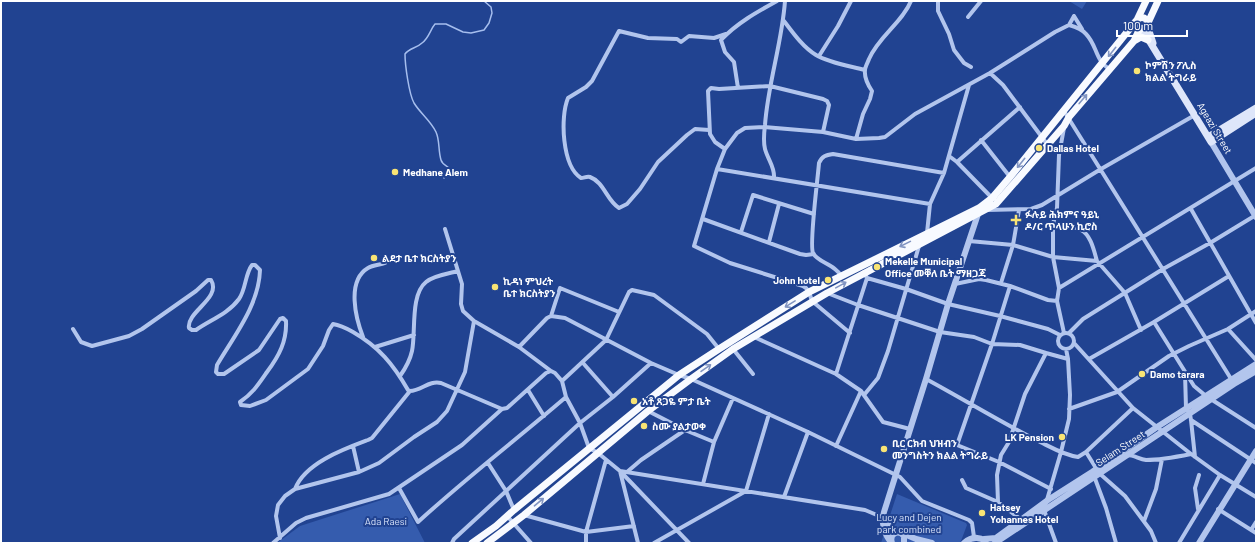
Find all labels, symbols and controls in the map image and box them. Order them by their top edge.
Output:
scale bar [1117,12,1187,38]
text: 100 m [1123,18,1153,32]
one-way arrow [1108,46,1117,57]
place label: ኮምሽን ፖሊስ ክልል ትግራይ [1145,59,1197,83]
marker: ኮምሽን ፖሊስ ክልል ትግራይ [1132,66,1142,76]
one-way arrow [1079,94,1088,105]
street label: Ageazi Street [1195,100,1235,156]
place label: Dallas Hotel [1047,142,1099,154]
marker: Dallas Hotel [1034,143,1044,153]
one-way arrow [1017,158,1026,169]
place label: Medhane Alem [403,166,468,178]
marker: Medhane Alem [390,167,400,177]
place label: ፉሉይ ሕክምና ዓይኒ ዶ/ር ጥላሁን ኪሮስ [1025,208,1100,232]
marker: ፉሉይ ሕክምና ዓይኒ ዶ/ር ጥላሁን ኪሮስ [1010,214,1022,226]
one-way arrow [899,241,911,248]
place label: ልደታ ቤተ ክርስትያን [382,252,456,264]
marker: ልደታ ቤተ ክርስትያን [369,253,379,263]
place label: Mekelle Municipal Office መቐለ ቤት ማዘጋጃ [885,255,986,279]
marker: Mekelle Municipal Office መቐለ ቤት ማዘጋጃ [872,262,882,272]
place label: John hotel [773,274,820,286]
place label: ኪዳነ ምህረት ቤተ ክርስትያን [503,275,556,299]
marker: John hotel [823,275,833,285]
one-way arrow [835,281,847,289]
marker: ኪዳነ ምህረት ቤተ ክርስትያን [490,282,500,292]
one-way arrow [785,300,796,308]
one-way arrow [700,364,711,372]
place label: Damo tarara [1150,368,1205,380]
marker: Damo tarara [1137,369,1147,379]
place label: አቶ ጸጋዬ ምታ ቤት [642,395,712,407]
marker: አቶ ጸጋዬ ምታ ቤት [629,396,639,406]
place label: ስሙ ያልታወቀ [652,420,706,432]
marker: ስሙ ያልታወቀ [639,421,649,431]
street label: Selam Street [1093,427,1147,468]
place label: LK Pension [1005,431,1054,443]
marker: LK Pension [1057,432,1067,442]
place label: ቢር ርክብ ህዝብን መንግስትን ክልል ትግራይ [892,437,988,461]
marker: ቢር ርክብ ህዝብን መንግስትን ክልል ትግራይ [879,444,889,454]
one-way arrow [534,497,545,506]
place label: Hatsey Yohannes Hotel [990,501,1058,525]
marker: Hatsey Yohannes Hotel [977,508,987,518]
park label: Lucy and Dejen park combined [876,511,942,535]
park label: Ada Raesi [365,515,407,527]

